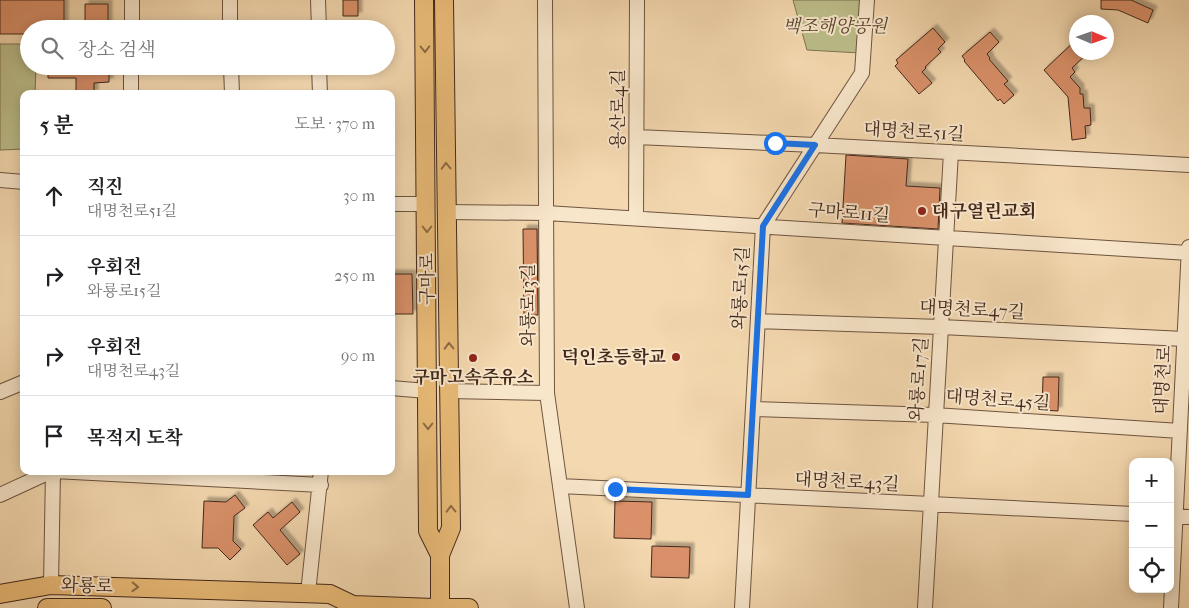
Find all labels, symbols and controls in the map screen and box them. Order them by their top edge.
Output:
north arrow [1069,15,1114,60]
park label: 백조해양공원 [783,16,889,37]
search box [20,20,395,75]
icon: search [38,34,66,62]
text: 장소 검색 [78,39,156,61]
one-way arrow [420,45,430,53]
street label: 용산로4길 [608,69,629,149]
text: 5 분 [40,113,74,137]
text: 도보 · 370 m [294,114,375,133]
street label: 대명천로51길 [863,119,965,145]
route start [764,132,787,155]
one-way arrow [441,162,451,170]
text: 직진 [87,176,124,198]
icon: ahead [40,182,68,210]
text: 30 m [343,186,375,205]
street label: 구마로11길 [807,200,891,226]
text: 대명천로51길 [87,201,177,220]
place label: 대구열린교회 [932,201,1036,222]
marker: 대구열린교회 [916,205,928,217]
one-way arrow [422,225,432,233]
street label: 와룡로15길 [728,246,754,330]
street label: 구마로 [417,253,438,305]
text: 우회전 [87,256,142,278]
icon: right [40,262,68,290]
street label: 와룡로13길 [518,263,539,347]
text: 250 m [334,266,375,285]
text: 와룡로15길 [87,281,161,300]
street label: 대명천로47길 [919,297,1025,323]
text: 우회전 [87,336,142,358]
street label: 와룡로17길 [906,336,932,422]
icon: right [40,342,68,370]
one-way arrow [443,342,454,350]
street label: 대명천로 [1151,345,1175,415]
text: 90 m [341,346,375,365]
place label: 덕인초등학교 [562,347,667,368]
marker: 덕인초등학교 [670,351,682,363]
marker: 구마고속주유소 [467,352,479,364]
text: 대명천로43길 [87,361,180,380]
place label: 구마고속주유소 [412,367,534,388]
street label: 대명천로45길 [945,386,1051,414]
icon: arrive [40,422,68,450]
one-way arrow [422,422,433,430]
text: 목적지 도착 [87,427,183,449]
map controls [1129,458,1174,593]
button: + [1129,458,1174,503]
street label: 대명천로43길 [794,469,900,495]
route end [604,478,627,501]
button: − [1129,503,1174,548]
one-way arrow [446,504,456,512]
button: locate [1129,548,1174,593]
street label: 와룡로 [61,575,113,597]
one-way arrow [132,582,140,593]

